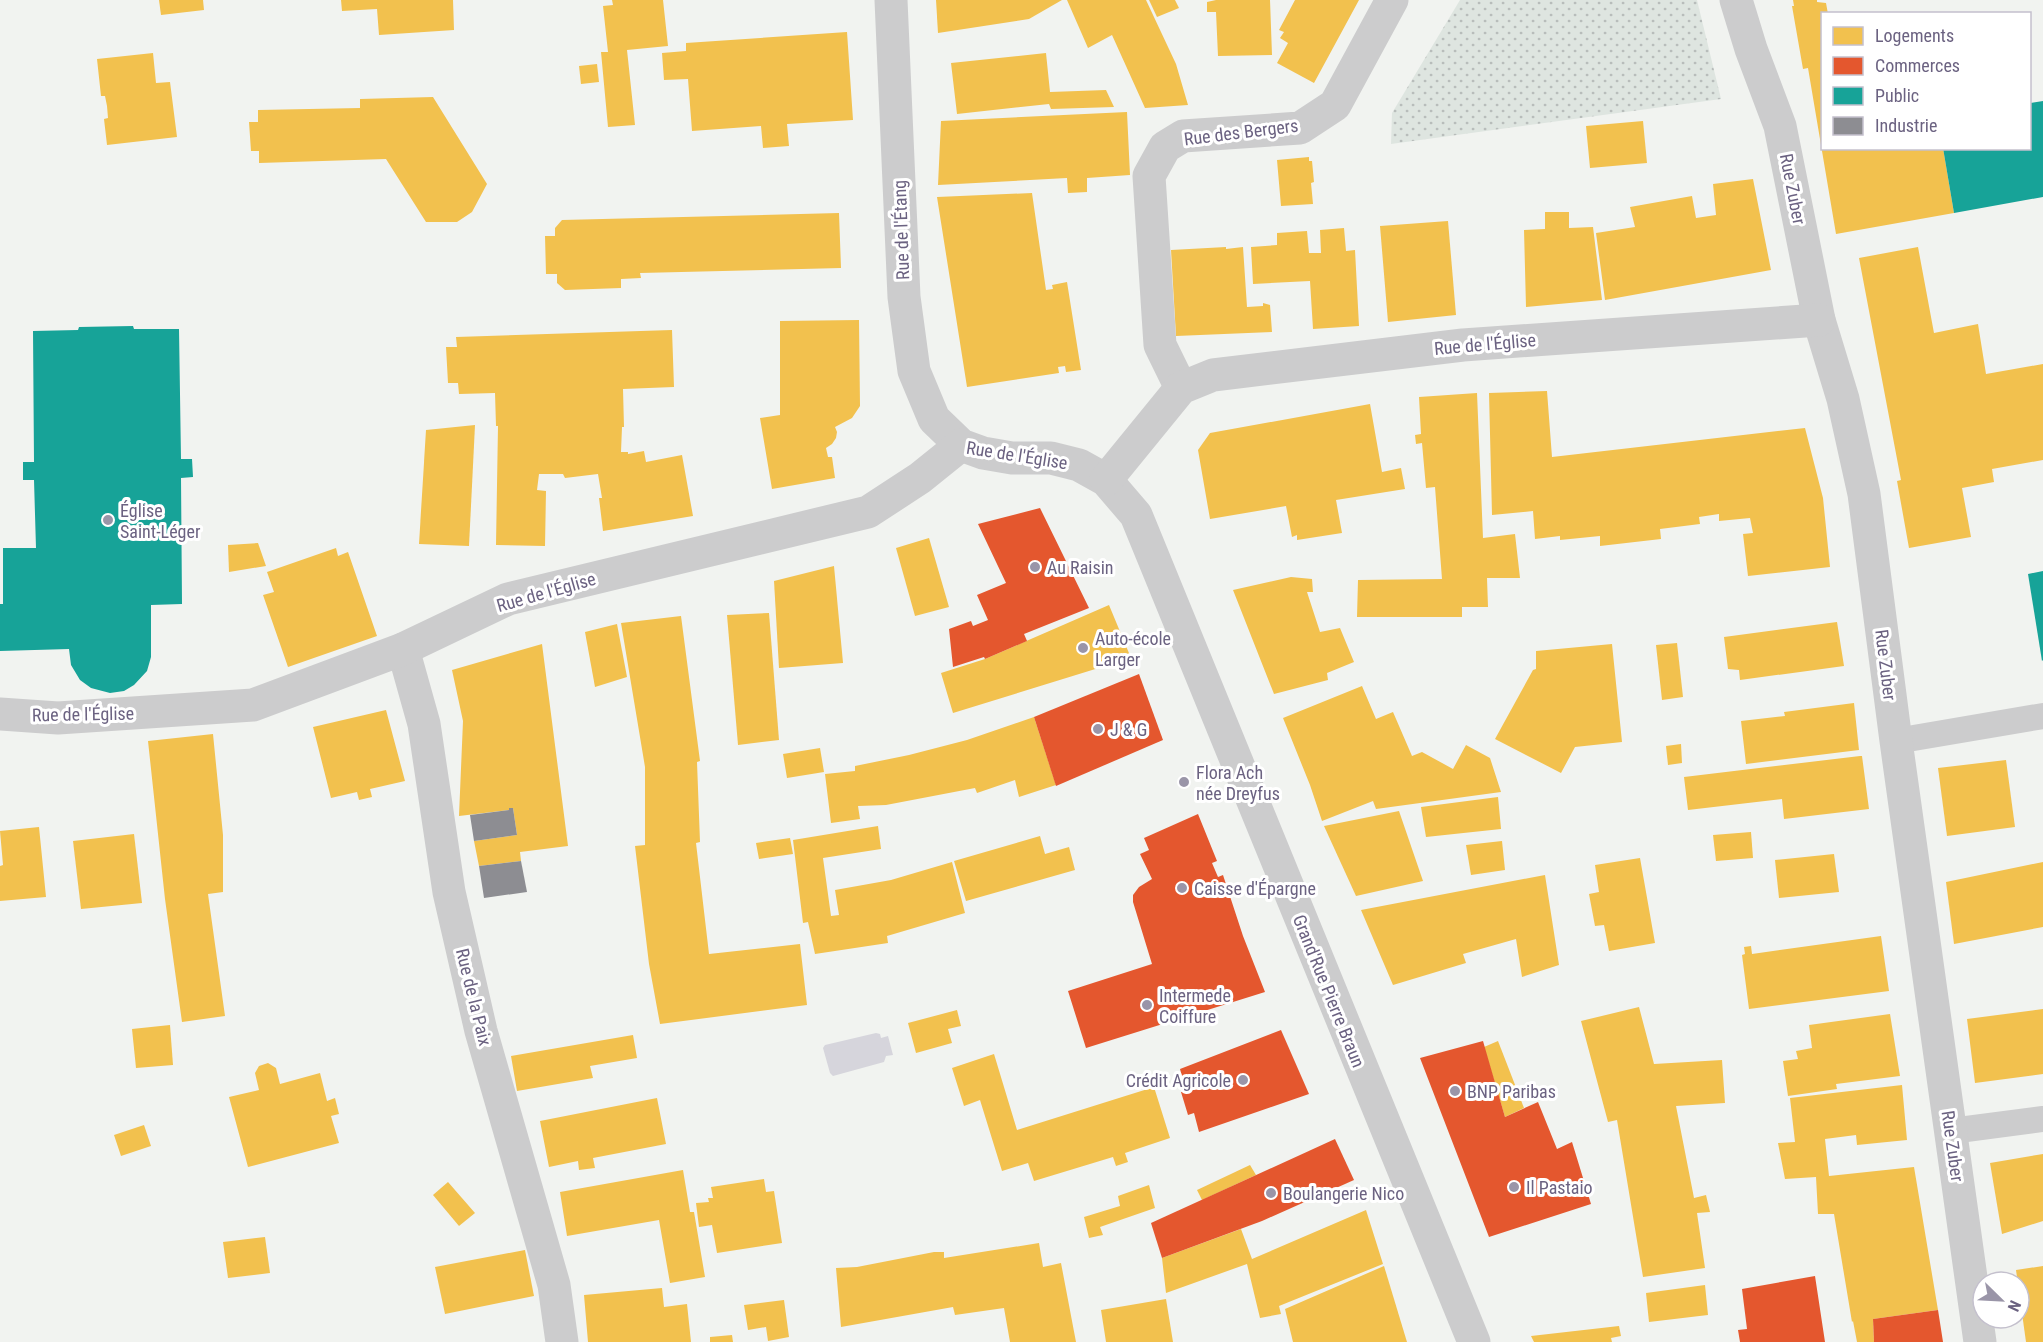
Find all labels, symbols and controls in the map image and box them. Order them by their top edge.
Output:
legend [1821,12,2031,150]
text: Logements [1875,25,1954,46]
text: Commerces [1875,55,1960,76]
text: Public [1875,85,1919,106]
street label: Rue des Bergers [1183,115,1299,149]
text: Industrie [1875,115,1937,136]
street label: Rue Zuber [1776,152,1810,227]
street label: Rue de l'Étang [889,180,913,280]
street label: Rue de l'Église [1433,329,1537,359]
street label: Rue de l'Église [965,437,1069,473]
place label: Église Saint-Léger [120,500,201,542]
marker: Église Saint-Léger [101,513,115,527]
place label: Au Raisin [1047,557,1113,578]
marker: Au Raisin [1028,560,1042,574]
street label: Rue de l'Église [494,568,598,616]
place label: Auto-école Larger [1095,628,1171,670]
street label: Rue Zuber [1871,628,1901,702]
marker: Auto-école Larger [1076,641,1090,655]
street label: Rue de l'Église [32,703,134,725]
place label: J & G [1110,719,1147,740]
marker: J & G [1091,722,1105,736]
place label: Flora Ach née Dreyfus [1196,762,1280,804]
marker: Flora Ach née Dreyfus [1177,775,1191,789]
place label: Caisse d'Épargne [1194,878,1316,899]
marker: Caisse d'Épargne [1175,881,1189,895]
street label: Grand'Rue Pierre Braun [1289,912,1369,1070]
street label: Rue de la Paix [452,946,496,1048]
place label: Intermede Coiffure [1159,985,1231,1027]
marker: Intermede Coiffure [1140,998,1154,1012]
place label: Crédit Agricole [1126,1070,1231,1091]
marker: Crédit Agricole [1236,1073,1250,1087]
place label: BNP Paribas [1467,1081,1556,1102]
marker: BNP Paribas [1448,1084,1462,1098]
street label: Rue Zuber [1938,1109,1968,1183]
place label: Il Pastaio [1526,1177,1593,1198]
marker: Il Pastaio [1507,1180,1521,1194]
place label: Boulangerie Nico [1283,1183,1404,1204]
marker: Boulangerie Nico [1264,1186,1278,1200]
north arrow [1971,1270,2031,1330]
text: N [2004,1298,2025,1314]

